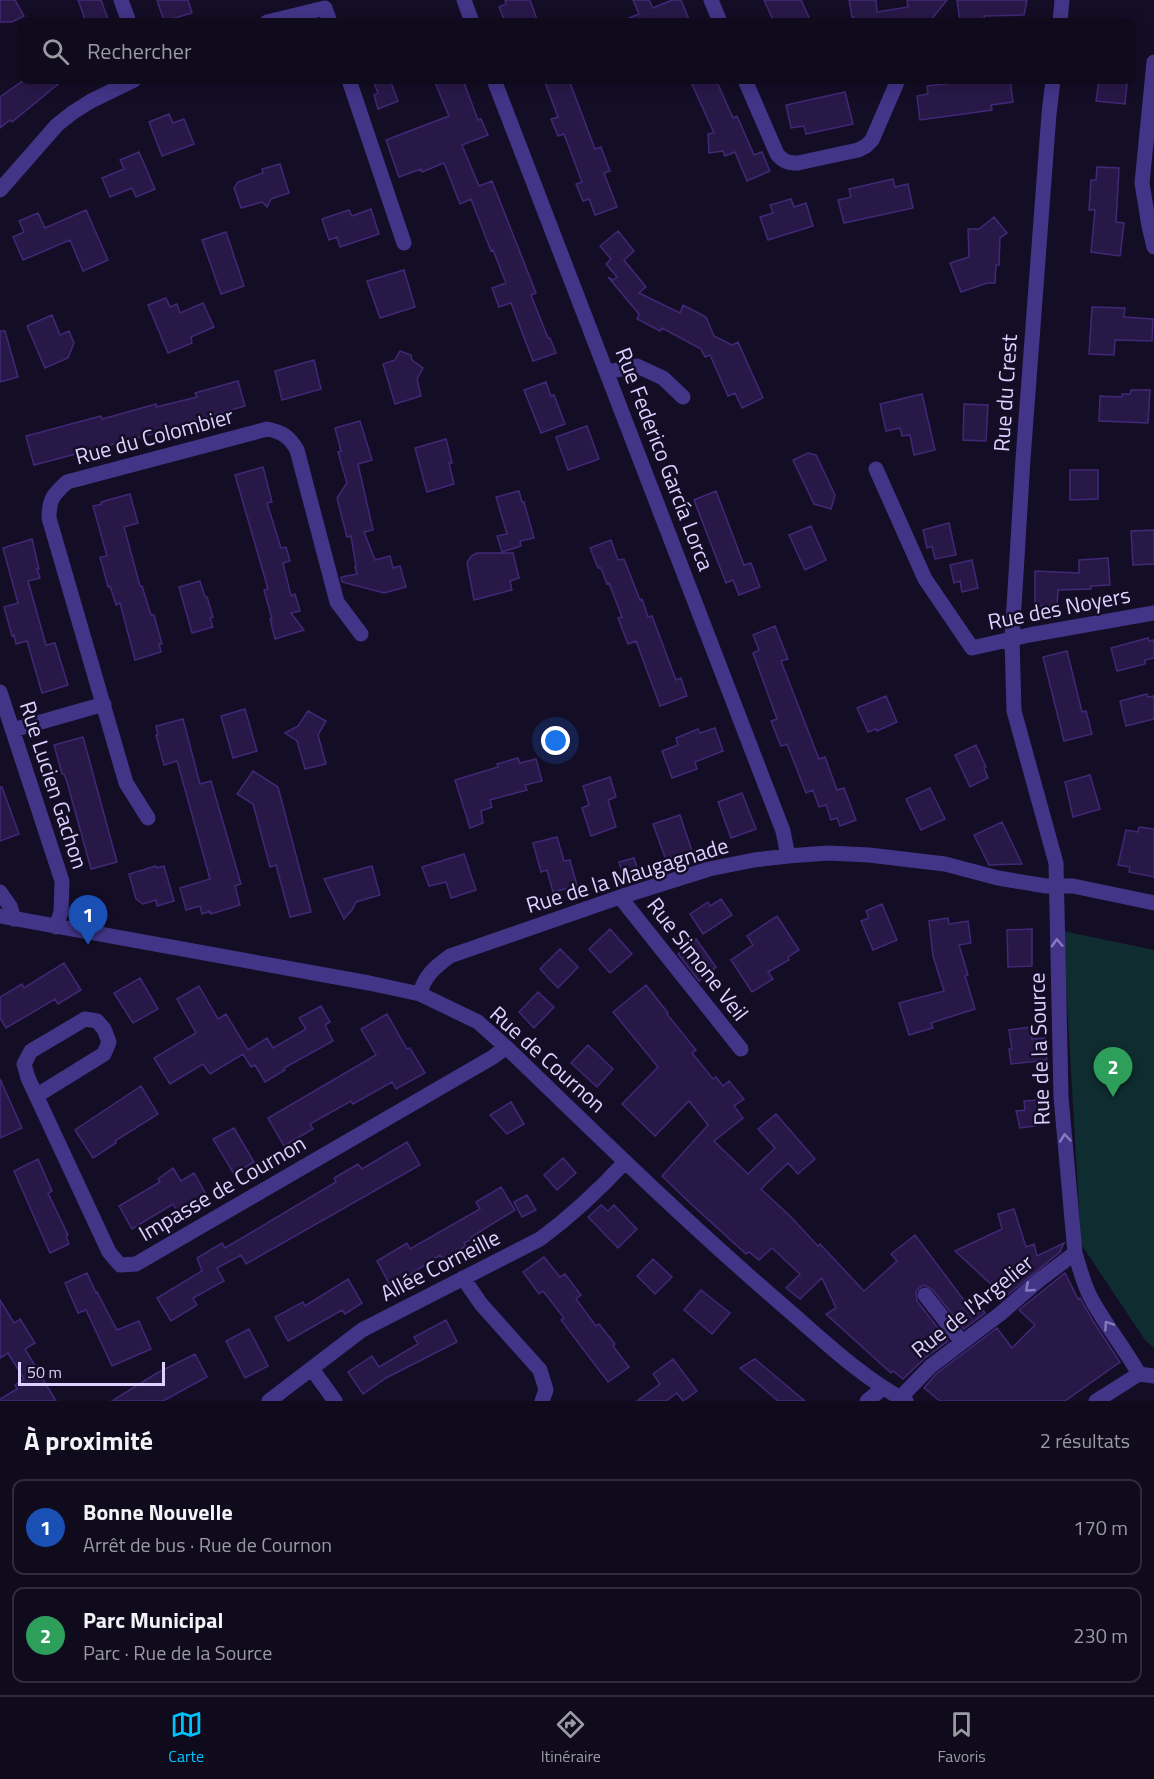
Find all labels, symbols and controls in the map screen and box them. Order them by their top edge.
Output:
search box [18,18,1136,84]
text: Rechercher [87,34,192,68]
icon: search [39,35,72,68]
street label: Rue du Crest [984,333,1026,453]
street label: Rue Federico García Lorca [607,342,723,576]
street label: Rue du Colombier [71,398,237,473]
street label: Rue des Noyers [985,578,1133,638]
street label: Rue Lucien Gachon [11,697,97,873]
your location [541,726,570,755]
street label: Rue de la Maugagnade [522,828,732,922]
street label: Rue Simone Veil [639,890,757,1028]
pin: 1 [68,896,107,945]
one-way arrow [1051,939,1063,948]
street label: Rue de la Source [1019,972,1059,1126]
street label: Rue de Cournon [482,997,614,1121]
pin: 2 [1094,1048,1132,1097]
street label: Impasse de Cournon [132,1126,312,1250]
one-way arrow [1059,1133,1072,1143]
street label: Allée Corneille [374,1220,506,1310]
street label: Rue de l'Argelier [903,1246,1041,1366]
one-way arrow [1025,1281,1036,1292]
one-way arrow [1104,1320,1115,1331]
scale bar [18,1359,165,1386]
text: 50 m [27,1360,62,1384]
text: À proximité [24,1421,153,1460]
text: 2 résultats [1040,1425,1130,1456]
text: Bonne Nouvelle [83,1495,233,1529]
text: 1 [40,1512,51,1543]
text: 170 m [1073,1512,1128,1543]
text: Arrêt de bus · Rue de Cournon [83,1529,332,1560]
text: Parc Municipal [83,1603,223,1637]
text: 2 [40,1620,51,1651]
text: 230 m [1073,1620,1128,1651]
text: Parc · Rue de la Source [83,1637,272,1668]
tab: Carte [168,1708,204,1768]
tab: Itinéraire [541,1708,601,1768]
tab: Favoris [937,1708,986,1768]

